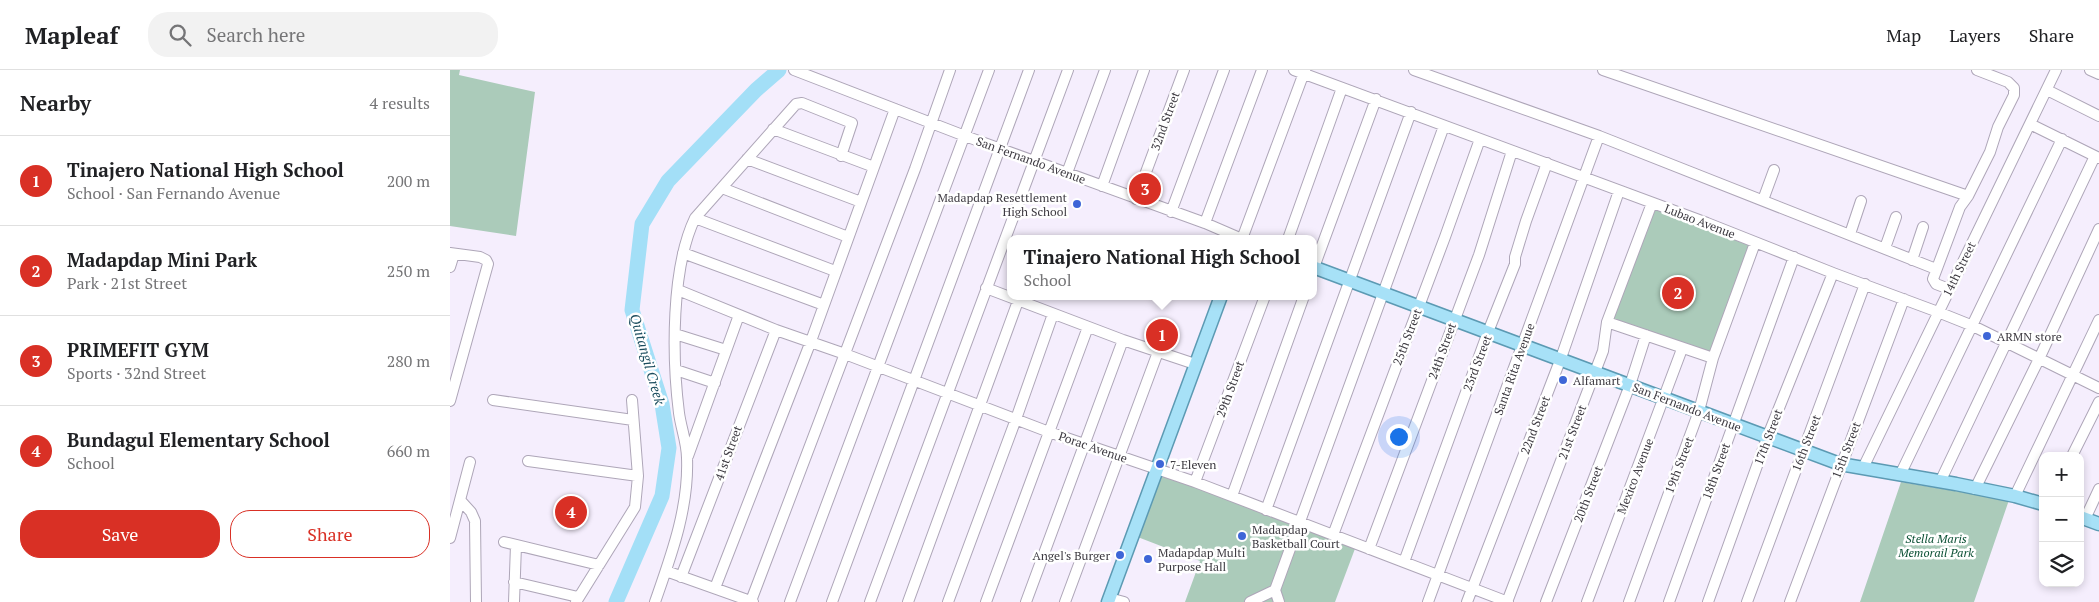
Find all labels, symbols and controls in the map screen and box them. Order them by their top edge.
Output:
search box [148,12,498,57]
text: Mapleaf [25,19,118,51]
icon: search [166,21,194,49]
text: Search here [206,22,305,47]
text: Map [1886,23,1921,47]
text: Layers [1949,23,2001,47]
text: Share [2029,23,2074,47]
text: Nearby [20,89,91,117]
street label: 32nd Street [1147,89,1183,152]
text: 4 results [370,92,430,114]
street label: San Fernando Avenue [974,133,1088,187]
text: Tinajero National High School [67,157,344,182]
text: 1 [31,170,41,192]
text: 200 m [387,170,430,192]
pin: 3 [1129,170,1161,208]
text: School · San Fernando Avenue [67,182,280,204]
place label: Madapdap Resettlement High School [937,190,1068,219]
marker: Madapdap Resettlement High School [1071,198,1083,210]
street label: Lubao Avenue [1662,201,1738,241]
popup [1007,235,1317,300]
street label: 14th Street [1939,239,1979,299]
text: Tinajero National High School [1024,244,1300,269]
text: Madapdap Mini Park [67,247,257,272]
text: 2 [31,260,41,282]
text: 250 m [387,260,430,282]
text: School [1024,269,1072,291]
text: Park · 21st Street [67,272,187,294]
pin: 2 [1662,274,1694,312]
street label: 25th Street [1389,306,1425,367]
water label: Quitangil Creek [626,311,670,407]
pin: 1 [1146,316,1178,354]
street label: 24th Street [1425,320,1459,381]
street label: Santa Rita Avenue [1490,321,1538,417]
place label: ARMN store [1997,329,2062,344]
marker: ARMN store [1981,330,1993,342]
street label: 23rd Street [1459,332,1495,393]
text: PRIMEFIT GYM [67,337,209,362]
text: 3 [31,350,41,372]
text: 280 m [387,350,430,372]
street label: 29th Street [1213,358,1247,419]
text: Sports · 32nd Street [67,362,206,384]
place label: Alfamart [1573,373,1621,388]
marker: Alfamart [1557,374,1569,386]
street label: San Fernando Avenue [1630,379,1744,435]
street label: 22nd Street [1517,393,1553,456]
street label: 21st Street [1555,402,1589,461]
street label: 17th Street [1750,406,1786,467]
street label: 16th Street [1788,412,1824,473]
street label: 15th Street [1828,419,1864,480]
street label: 41st Street [711,423,745,483]
your location [1386,424,1412,450]
text: Bundagul Elementary School [67,427,330,452]
street label: Porac Avenue [1057,428,1129,466]
street label: 19th Street [1661,434,1697,495]
street label: Mexico Avenue [1614,436,1656,516]
text: 4 [31,440,41,462]
text: 660 m [387,440,430,462]
street label: 18th Street [1699,440,1733,501]
text: School [67,452,115,474]
map controls [2039,452,2084,587]
button: + [2039,452,2084,497]
place label: 7-Eleven [1170,457,1216,472]
marker: 7-Eleven [1154,458,1166,470]
street label: 20th Street [1570,463,1606,524]
pin: 4 [555,493,587,531]
button: − [2039,497,2084,542]
button: Save [20,510,220,558]
button: Share [230,510,430,558]
place label: Madapdap Basketball Court [1252,522,1340,551]
marker: Madapdap Basketball Court [1236,530,1248,542]
park label: Stella Maris Memorail Park [1897,531,1974,560]
button: layers [2039,542,2084,587]
place label: Madapdap Multi Purpose Hall [1158,545,1246,574]
place label: Angel's Burger [1032,548,1110,563]
marker: Angel's Burger [1114,549,1126,561]
marker: Madapdap Multi Purpose Hall [1142,553,1154,565]

